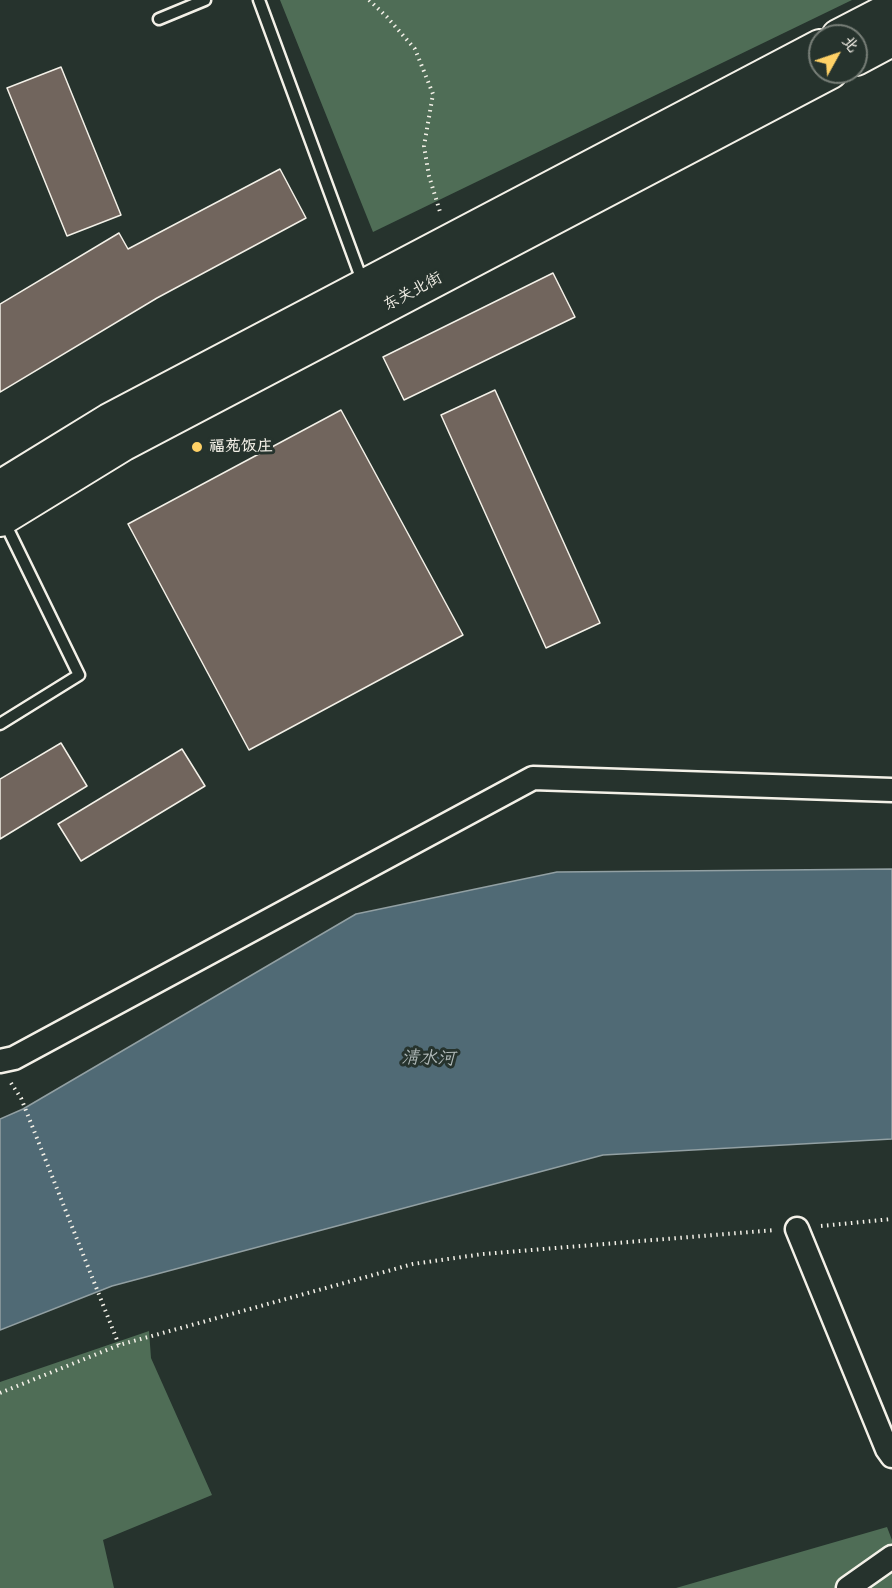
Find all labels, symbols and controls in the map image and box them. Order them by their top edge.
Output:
north arrow [808,24,868,84]
text: 北 [834,28,867,59]
street label: 东关北街 [380,269,446,315]
place label: 福苑饭庄 [209,437,273,457]
marker: 福苑饭庄 [190,440,204,454]
water label: 清水河 [401,1048,455,1070]

